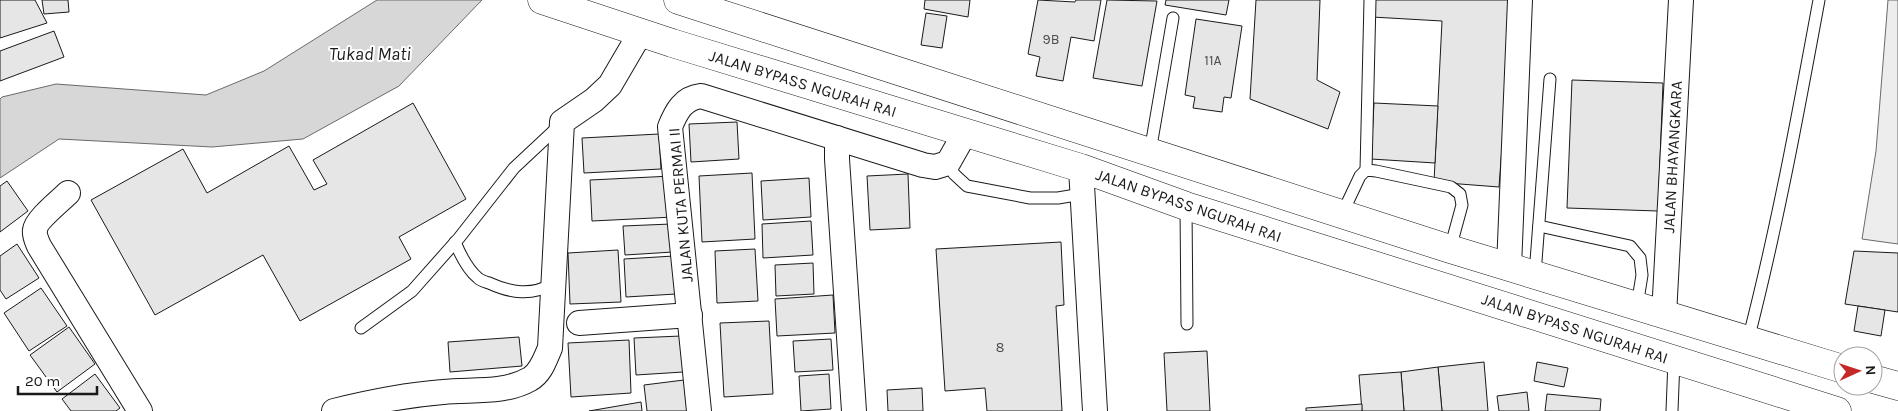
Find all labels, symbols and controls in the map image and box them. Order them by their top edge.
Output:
house number: 9B [1043,31,1059,48]
water label: Tukad Mati [329,43,411,65]
street label: JALAN BYPASS NGURAH RAI [707,46,899,121]
house number: 11A [1204,52,1222,69]
street label: JALAN BHAYANGKARA [1659,80,1686,234]
street label: JALAN KUTA PERMAI II [664,127,697,283]
street label: JALAN BYPASS NGURAH RAI [1094,165,1284,246]
street label: JALAN BYPASS NGURAH RAI [1479,289,1671,368]
house number: 8 [996,339,1004,356]
north arrow [1833,346,1883,396]
scale bar [18,364,96,396]
text: N [1862,365,1879,376]
text: 20 m [25,372,60,390]

